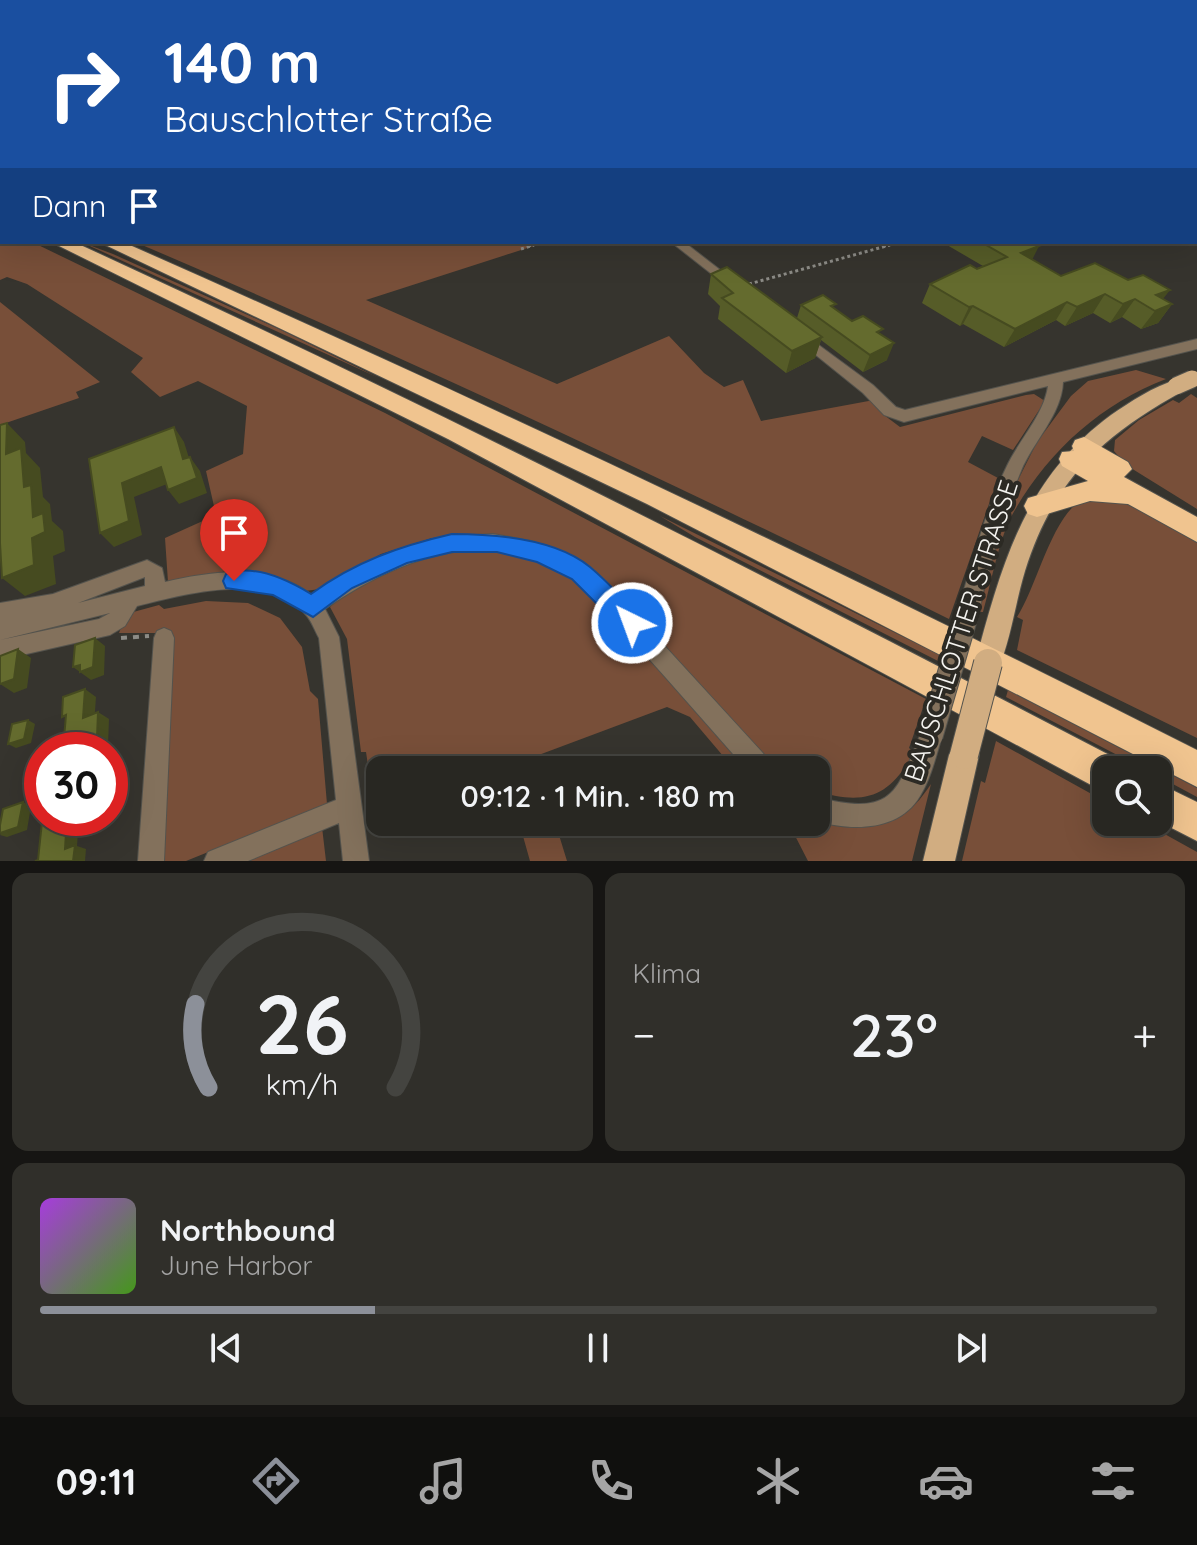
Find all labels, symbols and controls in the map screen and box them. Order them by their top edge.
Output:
text: 140 m [164,27,320,97]
icon: right [32,32,136,136]
text: Bauschlotter Straße [164,96,493,141]
icon: arrive [122,184,166,228]
text: Dann [32,187,106,225]
street label: BAUSCHLOTTER STRASSE [896,476,1025,786]
pin [200,499,268,581]
icon: arrive [212,511,256,555]
position arrow [590,581,674,665]
speed limit sign: 30 [24,732,128,836]
map controls [1092,756,1172,836]
button: search [1092,756,1172,836]
text: 09:12 · 1 Min. · 180 m [461,777,735,815]
text: Klima [633,957,701,990]
text: 26 [256,971,349,1075]
text: 23° [850,997,938,1072]
text: − [633,1007,655,1062]
text: + [1132,1007,1157,1062]
text: km/h [266,1066,339,1102]
text: Northbound [160,1211,336,1249]
text: June Harbor [160,1249,312,1282]
icon: previous [204,1326,248,1370]
icon: pause [576,1326,620,1370]
icon: next [949,1326,993,1370]
icon: directions [248,1453,304,1509]
icon: music [415,1453,471,1509]
icon: phone [583,1453,639,1509]
icon: climate [750,1453,806,1509]
icon: car [918,1453,974,1509]
icon: filters [1085,1453,1141,1509]
text: 09:11 [56,1459,136,1504]

